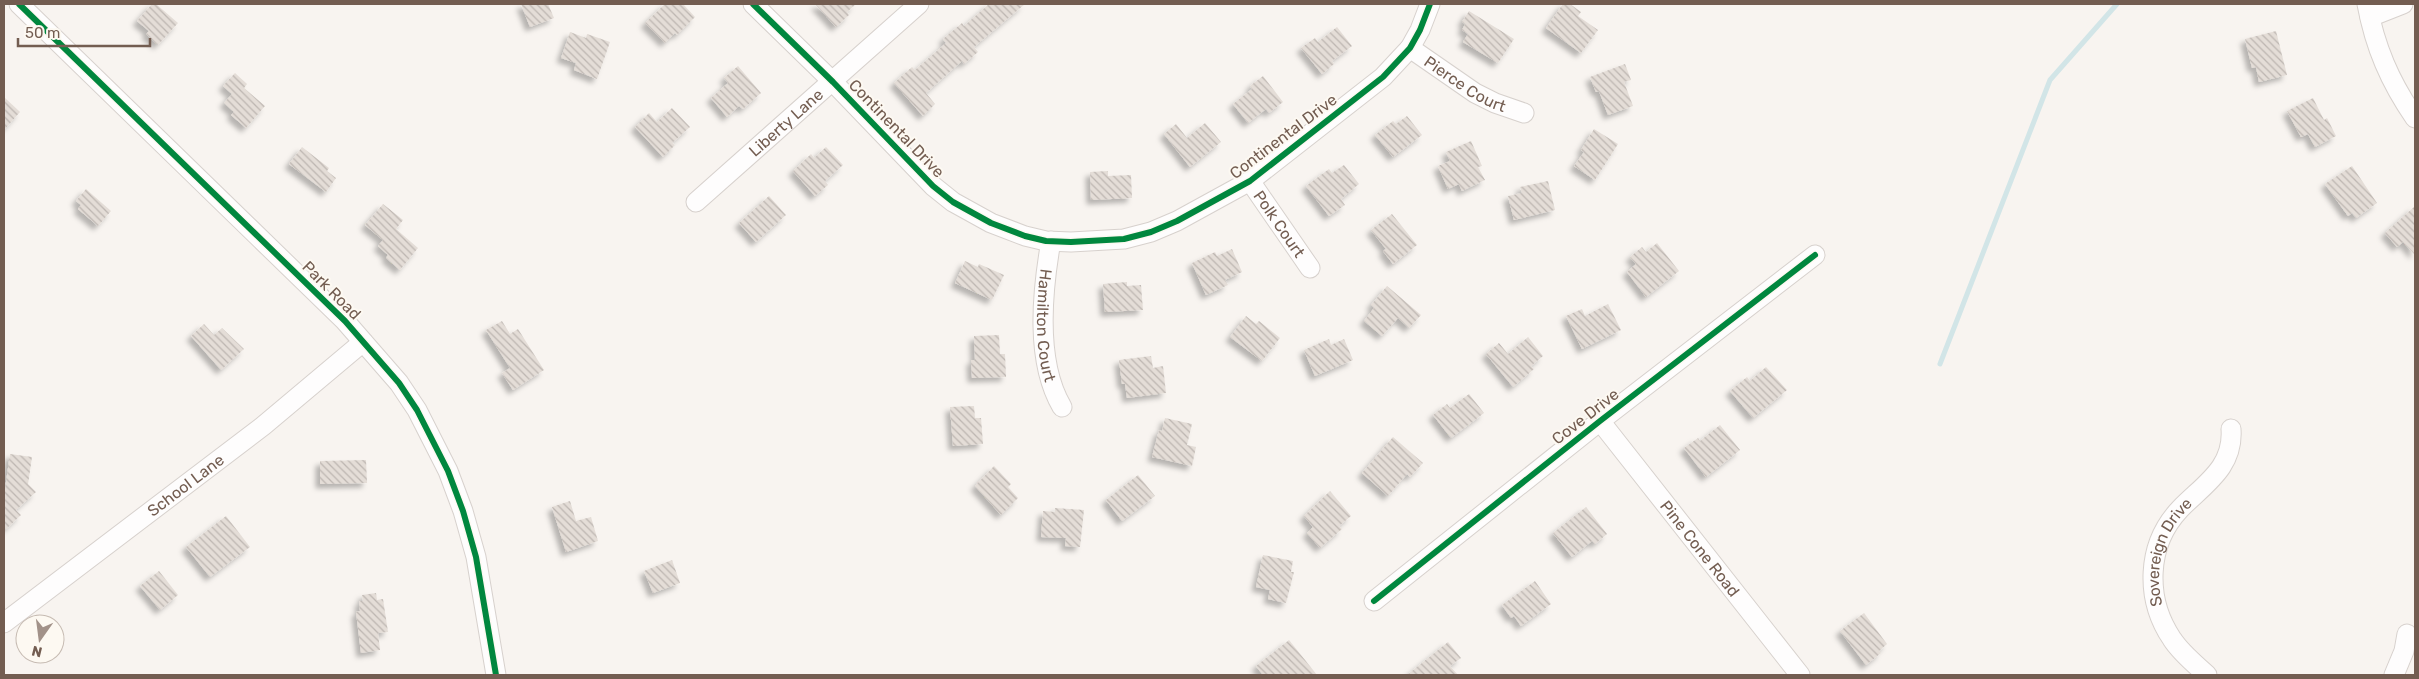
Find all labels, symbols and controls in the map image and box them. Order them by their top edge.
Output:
scale bar [18,15,150,47]
text: 50 m [25,24,60,42]
street label: Pierce Court [1420,52,1508,116]
street label: Continental Drive [845,75,948,181]
street label: Liberty Lane [745,85,827,161]
street label: Continental Drive [1226,90,1341,183]
street label: Polk Court [1249,187,1309,261]
street label: Park Road [298,257,365,324]
street label: Hamilton Court [1033,268,1060,384]
street label: Cove Drive [1548,384,1623,448]
street label: School Lane [144,450,228,521]
street label: Sovereign Drive [2144,494,2196,608]
street label: Pine Cone Road [1656,497,1744,600]
north arrow [15,614,65,664]
text: N [30,642,44,661]

